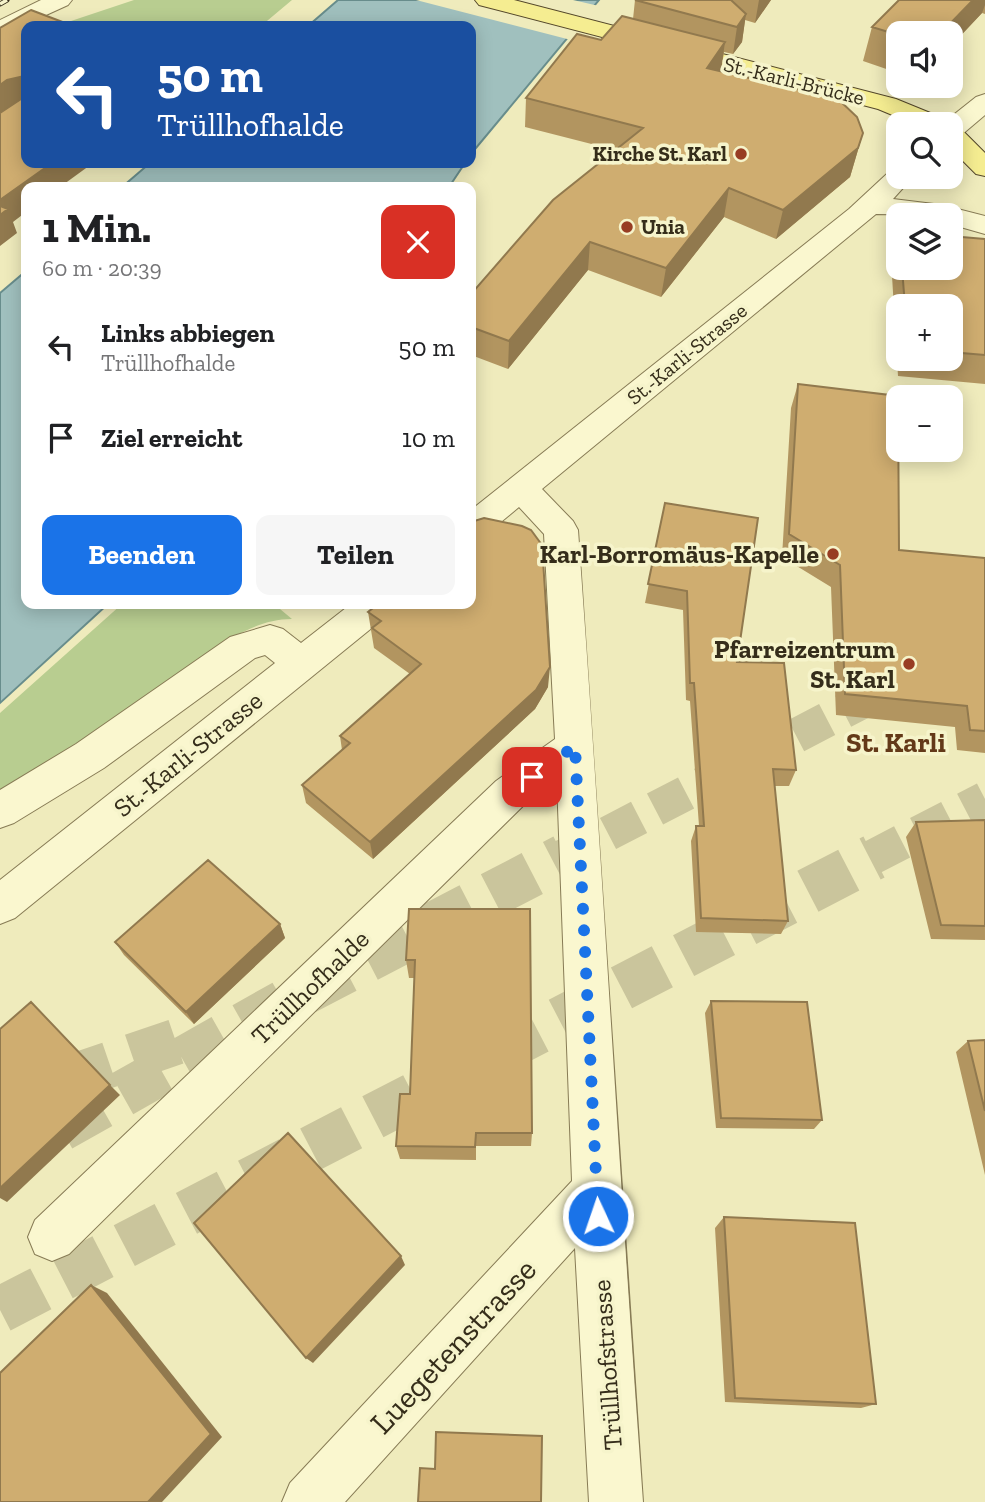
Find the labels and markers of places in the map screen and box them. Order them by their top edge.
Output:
place label: Kirche St. Karl [592,141,727,166]
marker: Kirche St. Karl [733,146,749,162]
place label: Unia [641,214,685,239]
marker: Unia [619,219,635,235]
place label: Karl-Borromäus-Kapelle [539,538,819,570]
marker: Karl-Borromäus-Kapelle [825,546,841,562]
place label: Pfarreizentrum St. Karl [714,633,895,695]
marker: Pfarreizentrum St. Karl [901,656,917,672]
pin [502,747,562,807]

